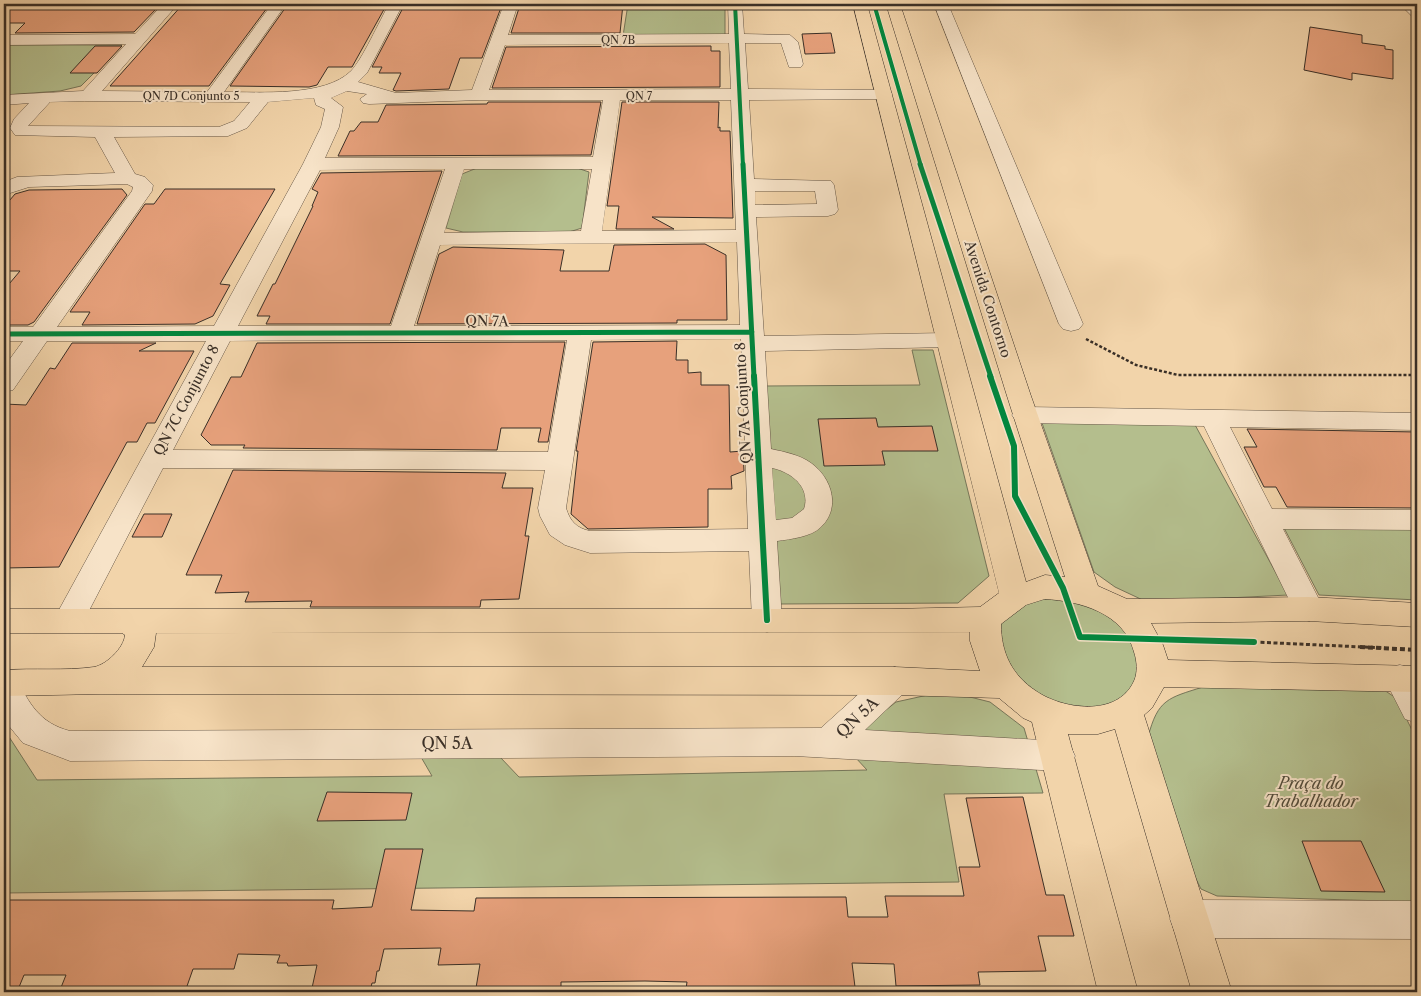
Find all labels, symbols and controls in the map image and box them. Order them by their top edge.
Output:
street label: QN 7B [601,33,635,47]
street label: QN 7D Conjunto 5 [143,89,239,103]
street label: QN 7 [626,89,653,103]
street label: Avenida Contorno [960,237,1015,360]
street label: QN 7A [465,312,510,330]
street label: QN 7C Conjunto 8 [149,341,223,459]
street label: QN 7A Conjunto 8 [731,342,755,464]
street label: QN 5A [831,691,883,742]
street label: QN 5A [421,733,474,753]
park label: Praça do Trabalhador [1264,773,1359,811]

